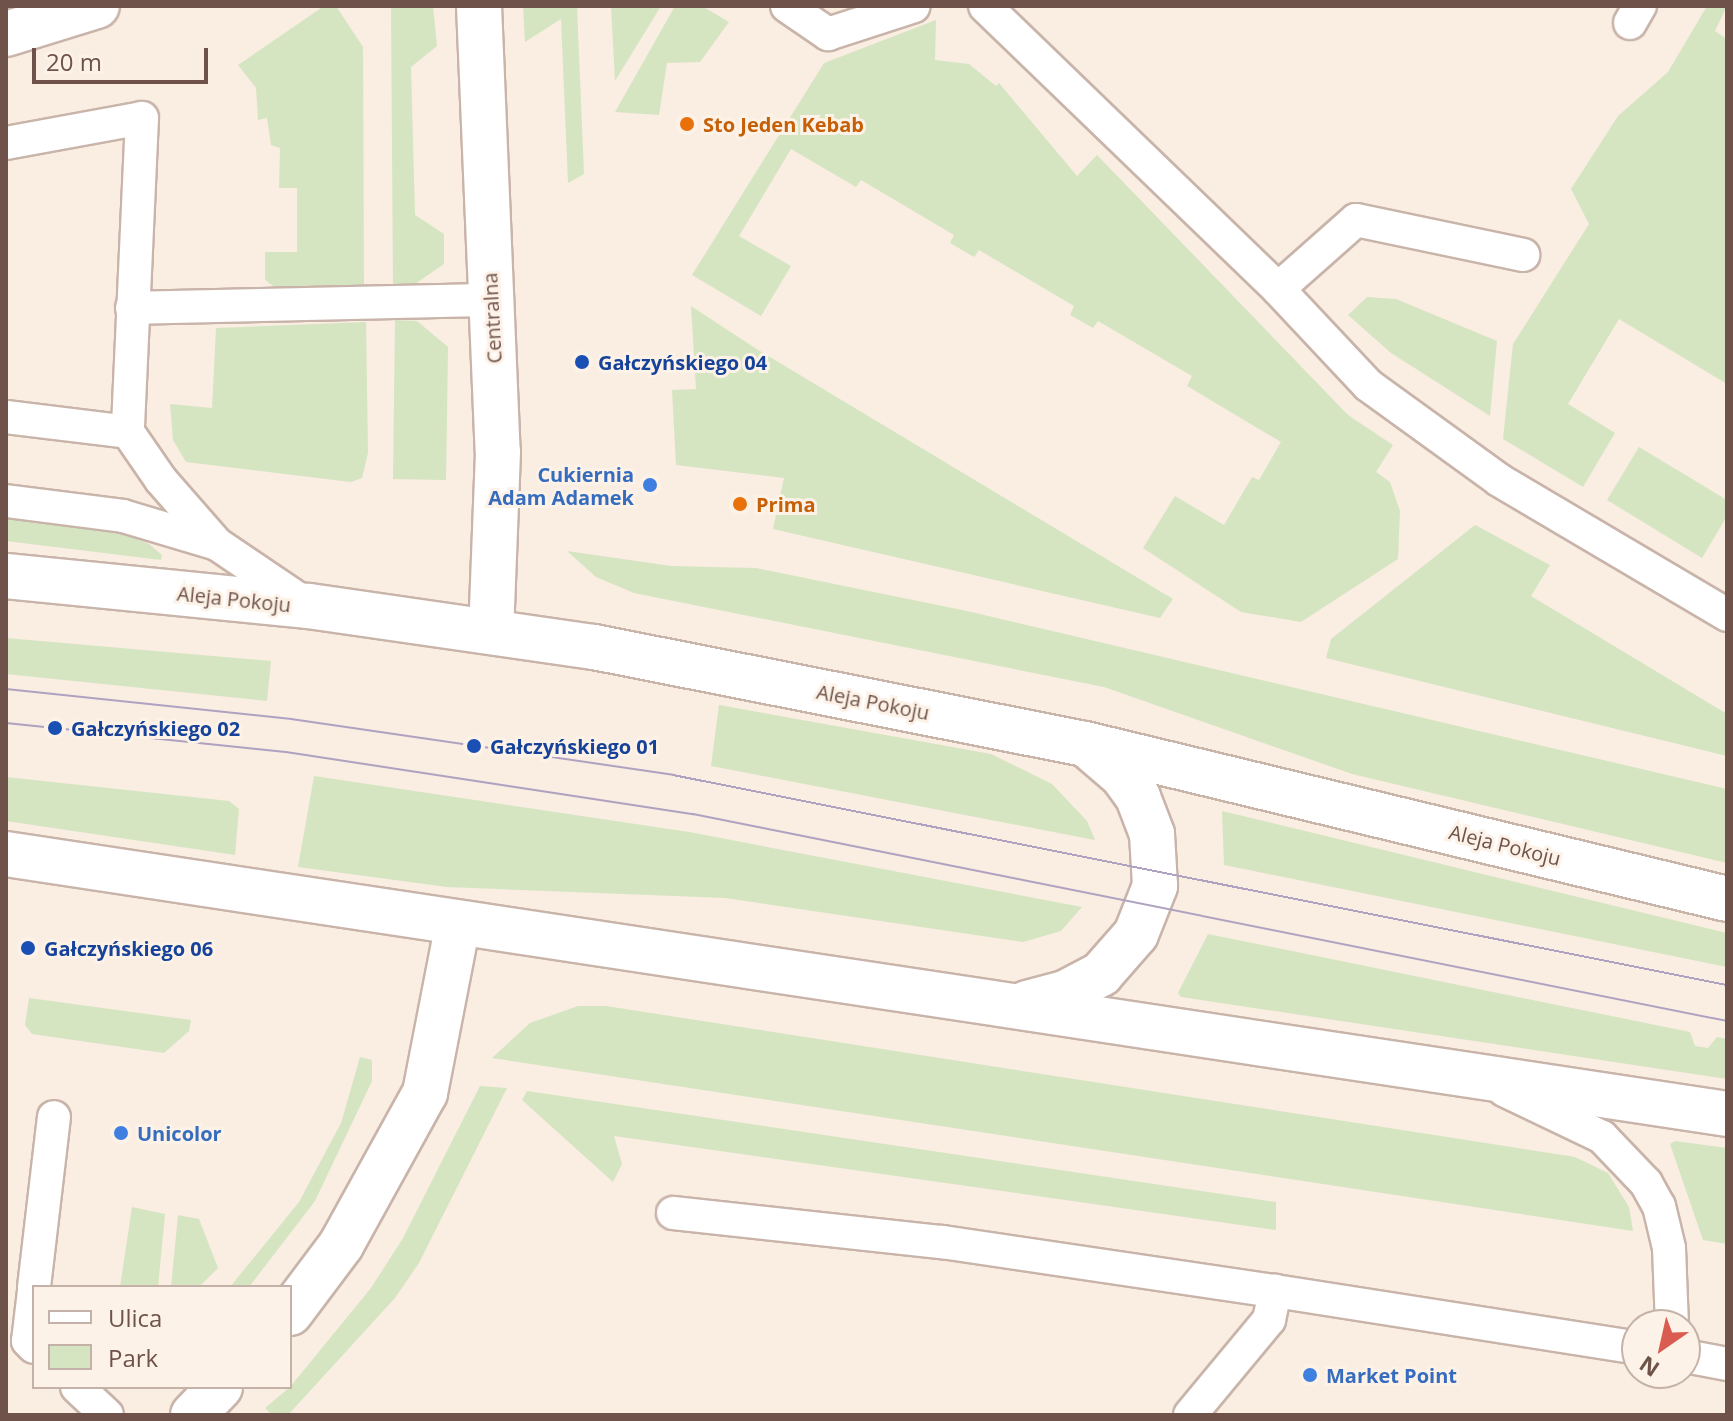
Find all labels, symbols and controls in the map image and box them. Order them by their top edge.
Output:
scale bar [36,32,212,82]
text: 20 m [46,45,102,78]
place label: Sto Jeden Kebab [703,112,864,136]
marker: Sto Jeden Kebab [678,115,696,133]
street label: Centralna [478,272,506,364]
place label: Gałczyńskiego 04 [598,350,767,374]
marker: Gałczyńskiego 04 [573,353,591,371]
place label: Cukiernia Adam Adamek [488,462,634,509]
marker: Cukiernia Adam Adamek [641,476,659,494]
place label: Prima [756,492,815,516]
marker: Prima [731,495,749,513]
street label: Aleja Pokoju [176,581,292,617]
street label: Aleja Pokoju [815,679,931,725]
place label: Gałczyńskiego 02 [71,716,240,740]
marker: Gałczyńskiego 02 [46,719,64,737]
place label: Gałczyńskiego 01 [490,734,659,758]
marker: Gałczyńskiego 01 [465,737,483,755]
street label: Aleja Pokoju [1447,820,1563,870]
place label: Gałczyńskiego 06 [44,936,213,960]
marker: Gałczyńskiego 06 [19,939,37,957]
place label: Unicolor [137,1121,222,1145]
marker: Unicolor [112,1124,130,1142]
legend [32,1285,292,1389]
text: Ulica [108,1301,162,1334]
north arrow [1621,1309,1701,1389]
text: Park [108,1341,158,1374]
text: N [1633,1350,1665,1385]
place label: Market Point [1326,1363,1457,1387]
marker: Market Point [1301,1366,1319,1384]

